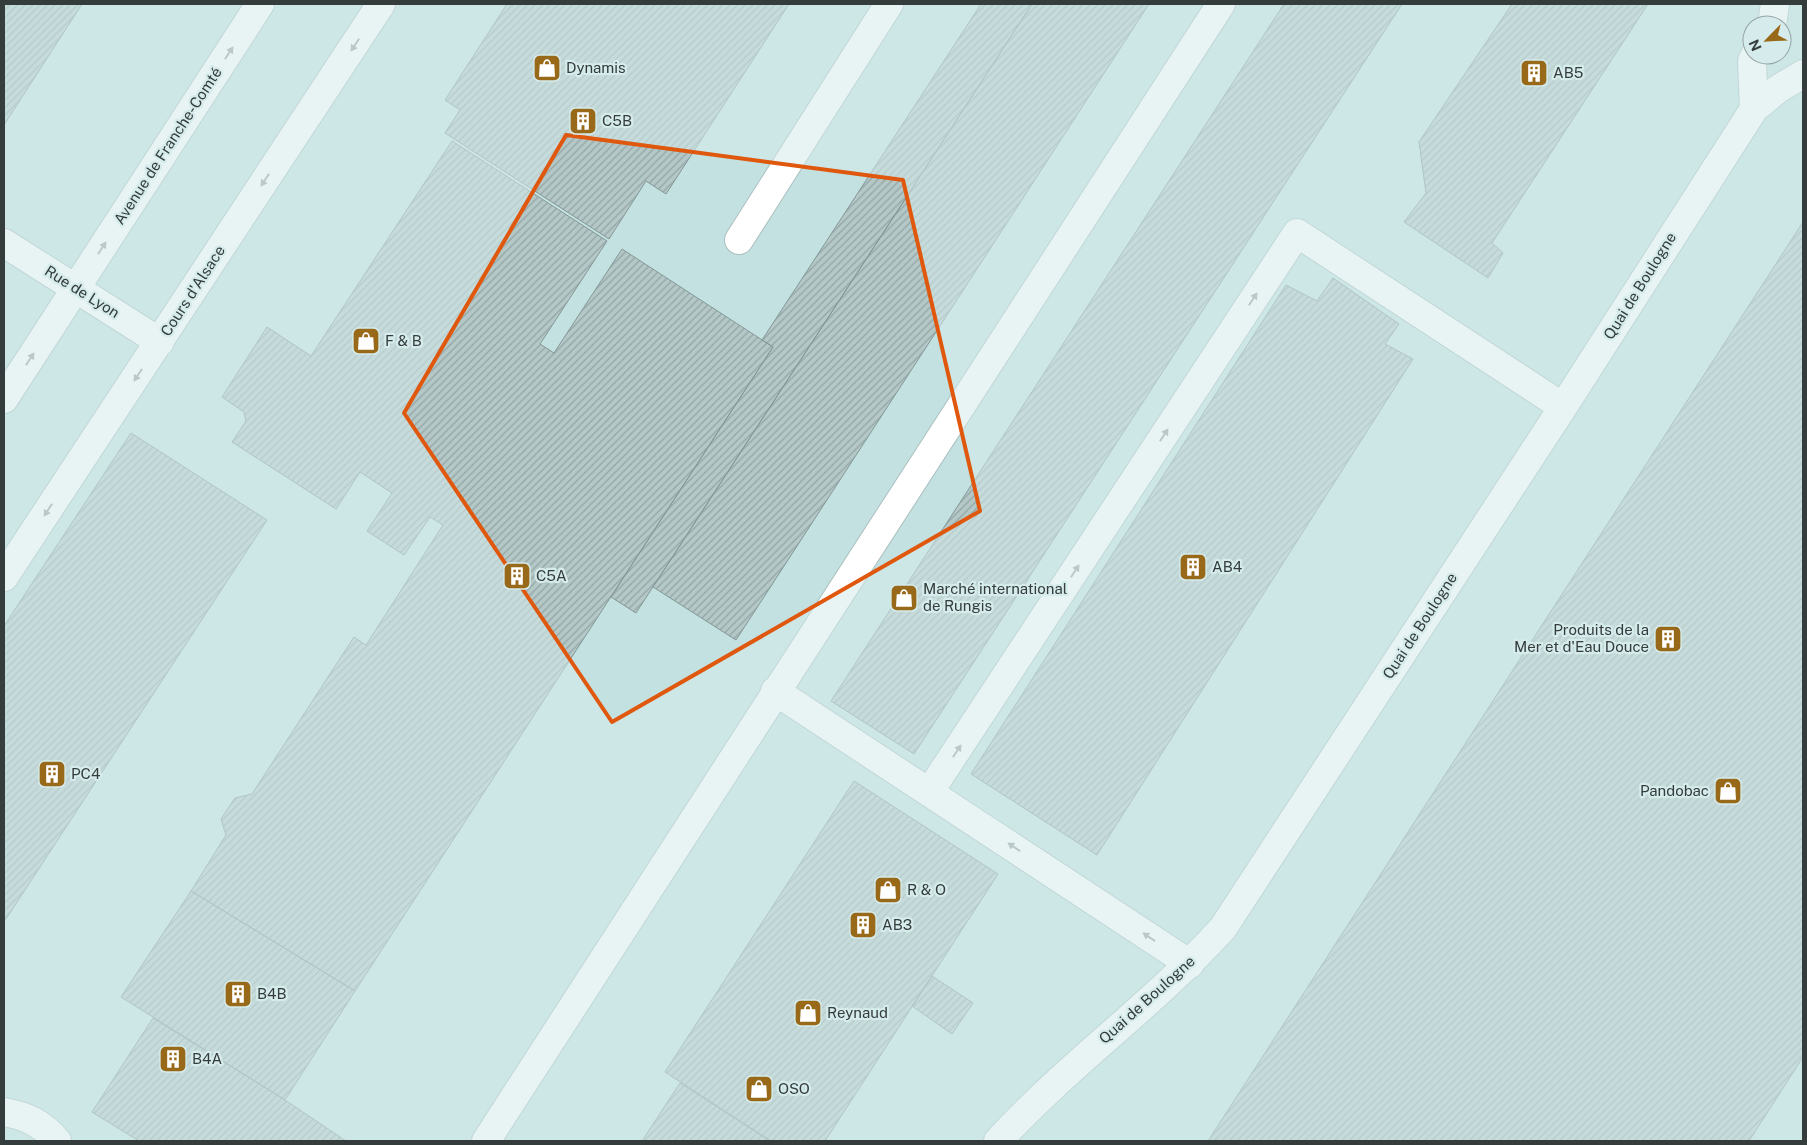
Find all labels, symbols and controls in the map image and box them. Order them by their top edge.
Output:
north arrow [1742,15,1792,65]
text: N [1746,37,1765,54]
one-way arrow [350,38,359,51]
one-way arrow [224,46,233,59]
shop icon: Dynamis [532,53,562,83]
building icon: AB5 [1519,58,1549,88]
place label: Dynamis [566,59,626,76]
street label: Avenue de Franche-Comté [110,64,225,227]
place label: AB5 [1553,64,1583,81]
building icon: C5B [568,106,598,136]
place label: C5B [602,112,632,129]
one-way arrow [261,174,270,187]
street label: Quai de Boulogne [1600,229,1679,342]
one-way arrow [98,241,107,254]
street label: Cours d'Alsace [157,242,228,339]
street label: Rue de Lyon [42,262,123,321]
one-way arrow [1249,293,1258,306]
shop icon: F & B [351,326,381,356]
place label: F & B [385,332,422,349]
one-way arrow [26,352,35,365]
one-way arrow [133,368,143,381]
one-way arrow [1159,428,1169,442]
one-way arrow [43,504,53,517]
building icon: AB4 [1178,552,1208,582]
place label: AB4 [1212,558,1242,575]
building icon: C5A [502,561,532,591]
one-way arrow [1070,564,1080,578]
place label: C5A [536,567,567,584]
street label: Quai de Boulogne [1379,570,1460,682]
place label: Marché international de Rungis [923,580,1067,614]
shop icon: Marché international de Rungis [889,583,919,613]
place label: Produits de la Mer et d'Eau Douce [1514,621,1649,655]
building icon: Produits de la Mer et d'Eau Douce [1653,624,1683,654]
one-way arrow [952,744,962,757]
building icon: PC4 [37,759,67,789]
place label: PC4 [71,765,100,782]
shop icon: Pandobac [1713,776,1743,806]
place label: Pandobac [1640,782,1709,799]
one-way arrow [1007,842,1021,852]
shop icon: R & O [873,875,903,905]
place label: R & O [907,881,946,898]
building icon: AB3 [848,910,878,940]
place label: AB3 [882,916,912,933]
one-way arrow [1143,932,1156,942]
street label: Quai de Boulogne [1095,952,1198,1047]
building icon: B4B [223,979,253,1009]
place label: B4B [257,985,287,1002]
shop icon: Reynaud [793,998,823,1028]
place label: Reynaud [827,1004,888,1021]
building icon: B4A [158,1044,188,1074]
place label: B4A [192,1050,222,1067]
shop icon: OSO [744,1074,774,1104]
place label: OSO [778,1080,810,1097]

